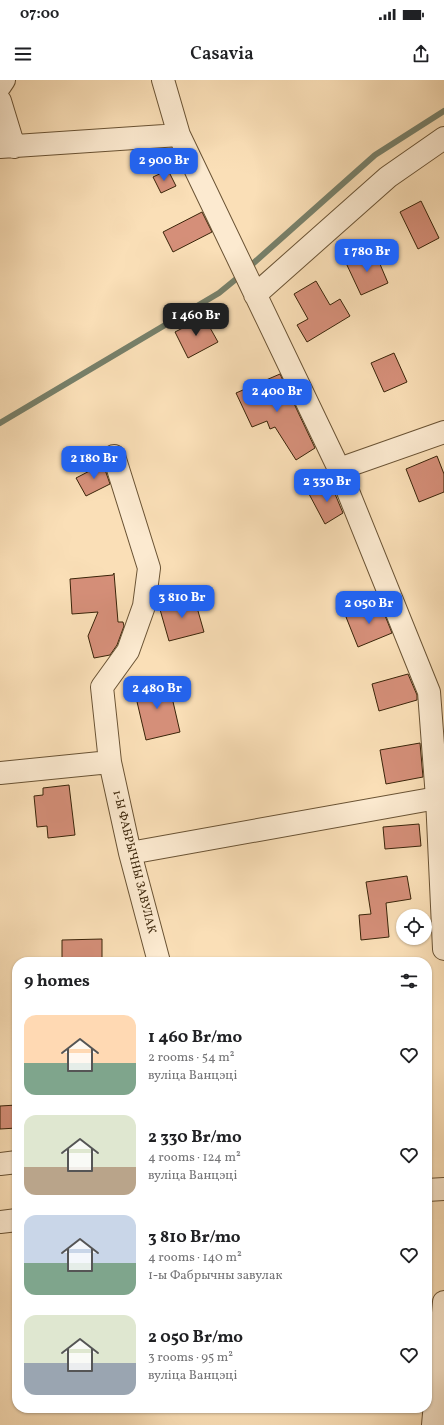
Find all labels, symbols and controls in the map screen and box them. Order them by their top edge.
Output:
text: 07:00 [20,4,59,25]
text: Casavia [190,42,254,67]
icon: menu [12,43,34,65]
icon: share [410,43,432,65]
pin: 2 900 Br [123,148,205,182]
text: 2 900 Br [139,152,189,170]
pin: 1 780 Br [326,239,408,273]
text: 1 780 Br [344,243,390,261]
pin: 1 460 Br [155,303,237,337]
text: 1 460 Br [172,307,220,325]
pin: 2 400 Br [236,379,318,413]
text: 2 400 Br [252,383,302,401]
pin: 2 180 Br [53,446,135,480]
text: 2 180 Br [70,450,118,468]
pin: 2 330 Br [286,469,368,503]
text: 2 330 Br [303,473,351,491]
pin: 3 810 Br [141,585,223,619]
text: 3 810 Br [158,589,206,607]
pin: 2 050 Br [328,591,410,625]
text: 2 050 Br [345,595,393,613]
pin: 2 480 Br [116,676,198,710]
text: 2 480 Br [132,680,182,698]
street label: 1-Ы ФАБРЫЧНЫ ЗАВУЛАК [108,789,160,935]
map controls [396,909,432,945]
button: locate [396,909,432,945]
text: 9 homes [24,970,90,993]
icon: filters [398,970,420,992]
text: 1 460 Br/mo [148,1026,242,1049]
icon: home [56,1031,104,1079]
icon: heart [398,1044,420,1066]
text: 2 rooms · 54 m² [148,1049,235,1067]
text: вуліца Ванцэці [148,1067,237,1085]
text: 2 330 Br/mo [148,1126,242,1149]
icon: home [56,1131,104,1179]
icon: heart [398,1144,420,1166]
text: 4 rooms · 124 m² [148,1149,241,1167]
text: вуліца Ванцэці [148,1167,237,1185]
text: 3 810 Br/mo [148,1226,241,1249]
icon: home [56,1231,104,1279]
icon: heart [398,1244,420,1266]
text: 4 rooms · 140 m² [148,1249,242,1267]
text: 1-ы Фабрычны завулак [148,1267,282,1285]
text: 2 050 Br/mo [148,1326,243,1349]
icon: home [56,1331,104,1379]
icon: heart [398,1344,420,1366]
text: 3 rooms · 95 m² [148,1349,233,1367]
text: вуліца Ванцэці [148,1367,237,1385]

